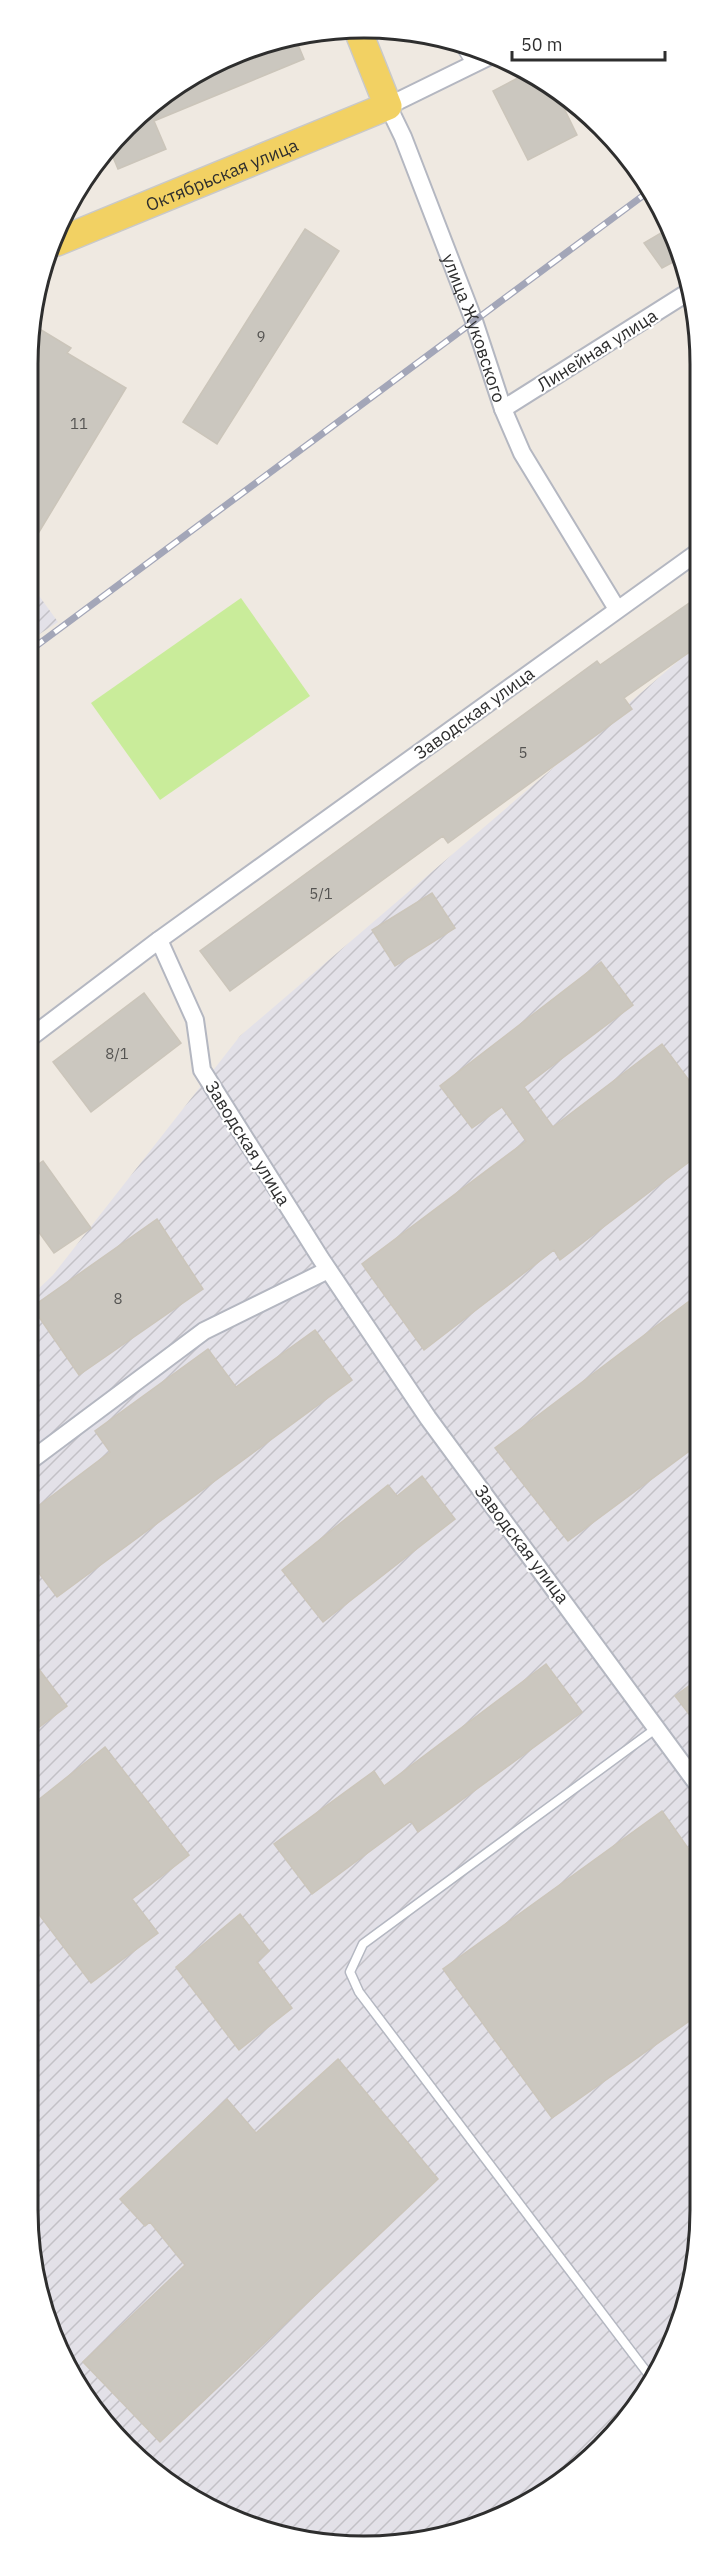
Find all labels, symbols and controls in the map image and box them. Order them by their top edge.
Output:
scale bar [512,24,665,62]
text: 50 m [521,33,563,56]
street label: Октябрьская улица [142,133,302,216]
street label: улица Жуковского [438,250,512,405]
street label: Линейная улица [532,304,662,396]
house number: 9 [256,327,266,346]
house number: 11 [70,414,88,433]
street label: Заводская улица [409,661,539,764]
house number: 5 [518,743,528,762]
house number: 5/1 [309,884,333,903]
house number: 8/1 [105,1044,129,1063]
street label: Заводская улица [200,1076,296,1210]
house number: 8 [113,1289,123,1308]
street label: Заводская улица [470,1480,575,1608]

